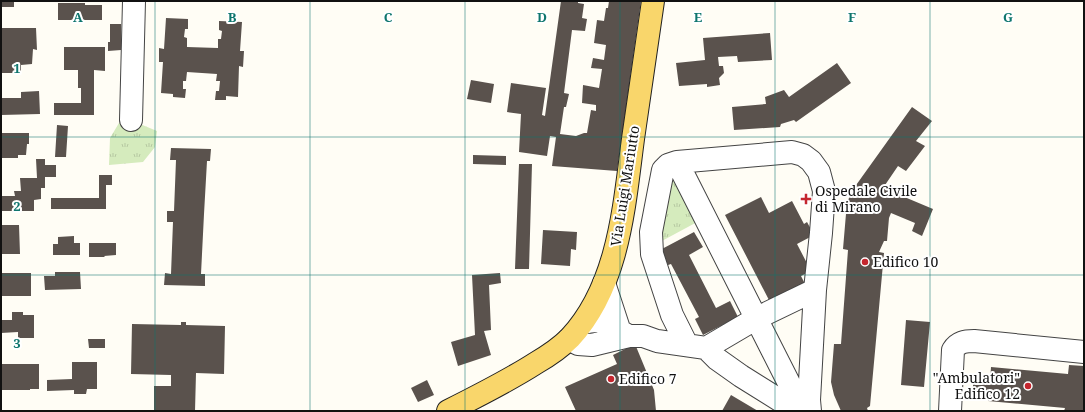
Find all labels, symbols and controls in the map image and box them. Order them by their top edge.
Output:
text: A [73,8,83,26]
text: B [228,8,237,26]
text: C [384,8,393,26]
text: D [537,8,547,26]
text: E [694,8,703,26]
text: F [848,8,856,26]
text: G [1003,8,1013,26]
text: 1 [13,59,21,77]
street label: Via Luigi Mariutto [606,124,643,248]
place label: Ospedale Civile di Mirano [815,181,917,216]
marker: Ospedale Civile di Mirano [800,193,812,205]
text: 2 [13,197,21,215]
place label: Edifico 10 [873,252,939,271]
marker: Edifico 10 [860,257,870,267]
text: 3 [13,334,21,352]
place label: "Ambulatori" Edifico 12 [933,368,1020,403]
place label: Edifico 7 [619,369,677,388]
marker: Edifico 7 [606,374,616,384]
marker: "Ambulatori" Edifico 12 [1023,381,1033,391]

